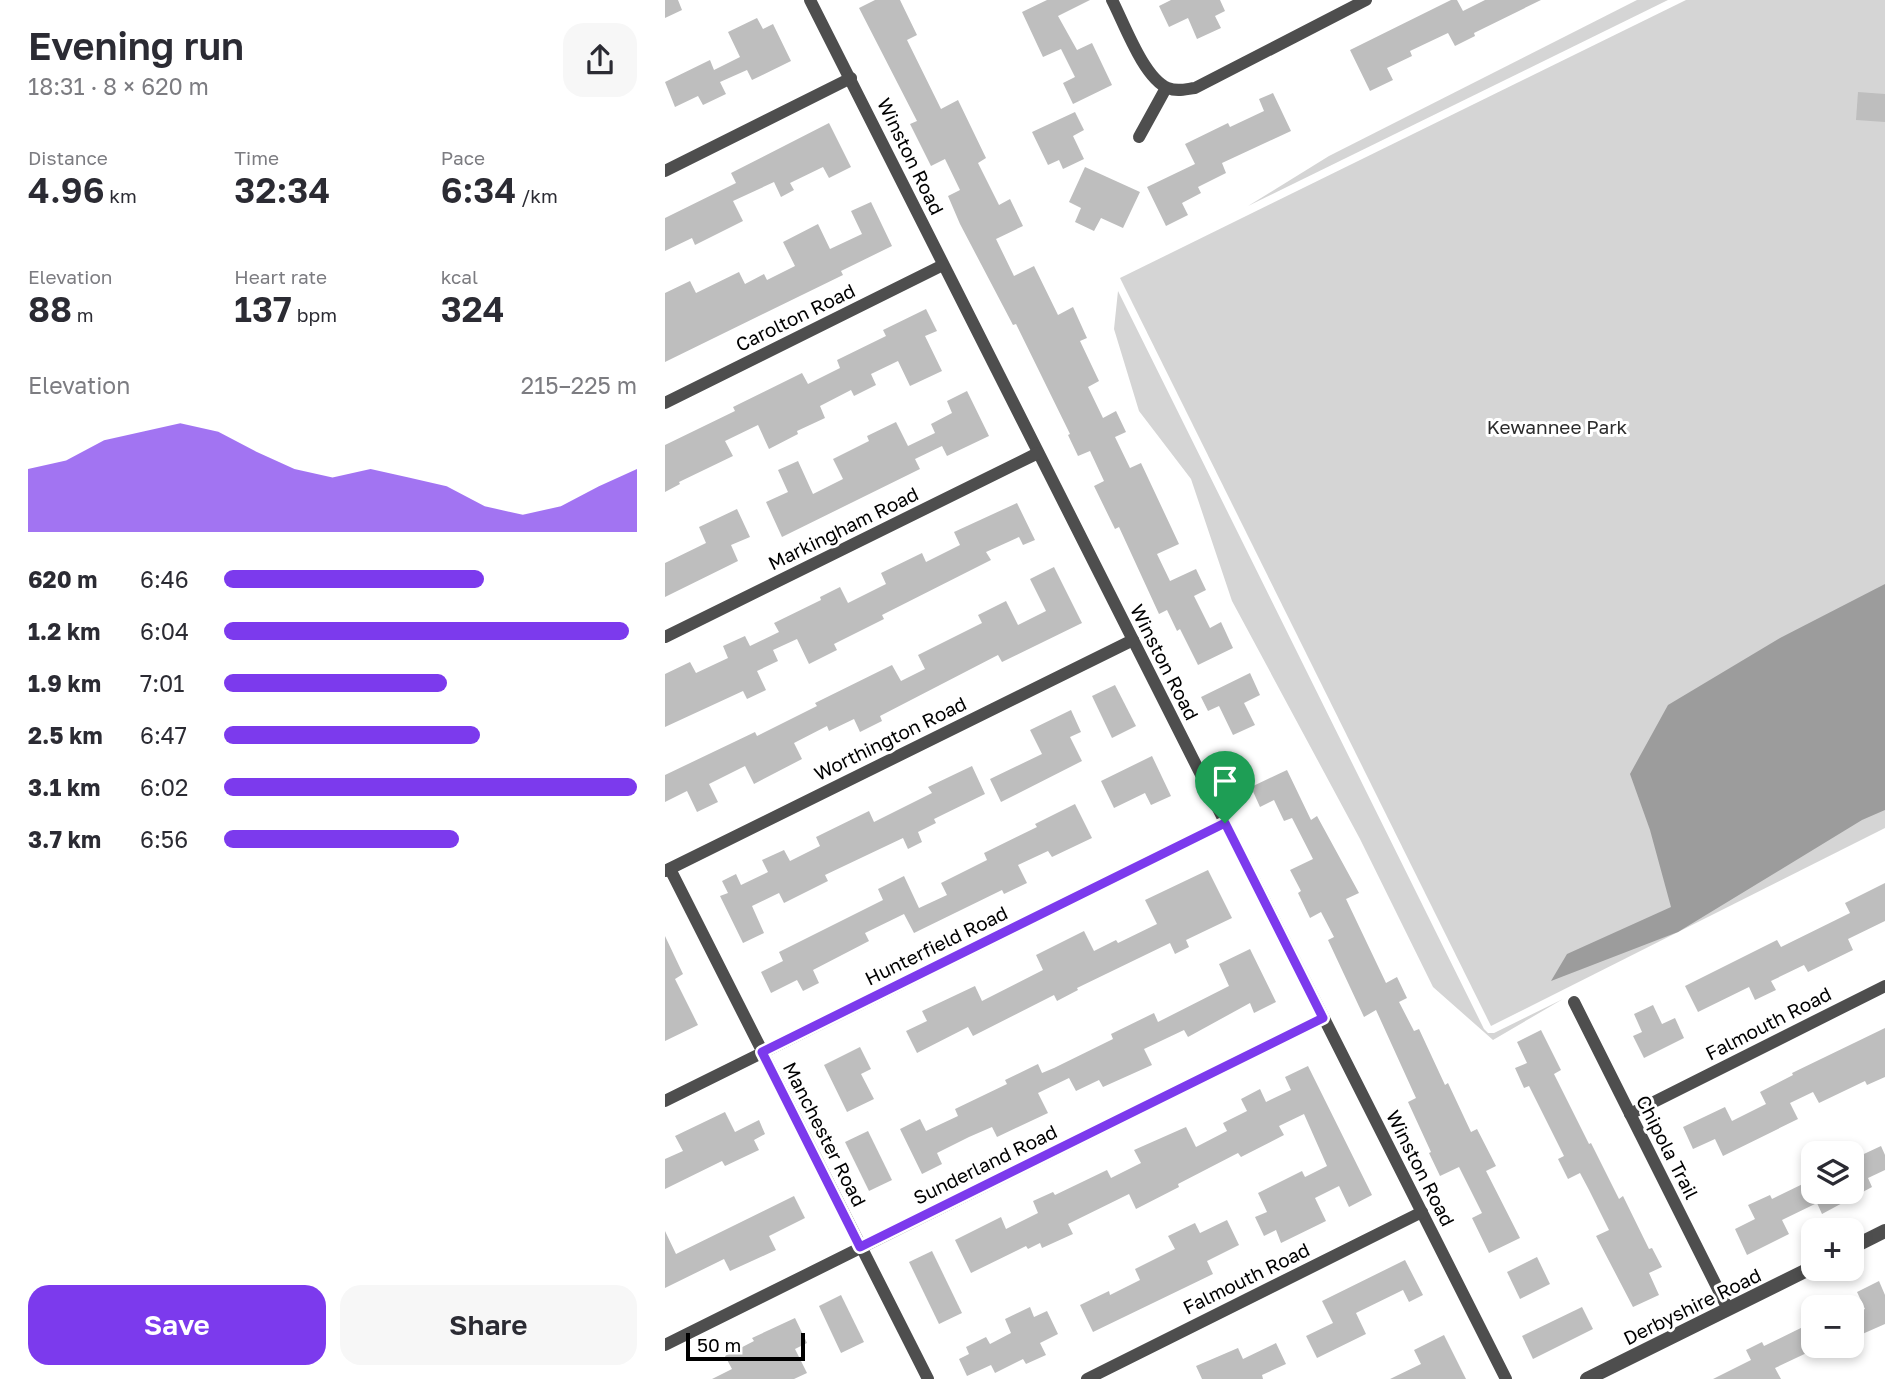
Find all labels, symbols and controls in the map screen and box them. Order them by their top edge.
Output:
text: Evening run [28,23,244,68]
button: share [563,23,637,97]
text: 18:31 · 8 × 620 m [28,72,209,100]
street label: Winston Road [873,94,949,218]
text: Distance [28,146,108,169]
text: Time [234,146,279,169]
text: Pace [441,146,485,169]
text: 4.96 [28,169,105,211]
text: 32:34 [234,169,330,211]
text: 6:34 [441,169,516,211]
text: km [105,184,137,207]
text: /km [516,184,558,207]
text: Elevation [28,265,113,288]
text: Heart rate [234,265,327,288]
text: kcal [441,265,478,288]
street label: Carolton Road [732,278,858,356]
text: 88 [28,288,72,330]
text: 137 [234,288,292,330]
text: 324 [441,288,505,330]
text: m [72,303,94,326]
text: bpm [292,303,337,326]
text: Elevation [28,371,130,399]
text: 215–225 m [521,371,637,399]
park label: Kewannee Park [1487,415,1628,438]
street label: Markingham Road [764,482,922,574]
text: 620 m [28,565,97,593]
text: 6:46 [140,565,189,593]
street label: Winston Road [1126,600,1204,724]
text: 1.2 km [28,617,100,645]
text: 6:04 [140,617,189,645]
text: 1.9 km [28,669,101,697]
text: 7:01 [140,669,185,697]
street label: Worthington Road [810,691,970,785]
text: 2.5 km [28,721,103,749]
text: 6:47 [140,721,187,749]
pin [1195,751,1255,823]
icon: arrive [1206,762,1244,800]
text: 3.1 km [28,773,100,801]
text: 6:02 [140,773,188,801]
text: 3.7 km [28,825,101,853]
text: 6:56 [140,825,188,853]
street label: Hunterfield Road [861,901,1011,989]
street label: Falmouth Road [1701,981,1835,1065]
street label: Manchester Road [779,1058,871,1210]
street label: Chipola Trail [1632,1091,1704,1203]
street label: Winston Road [1382,1106,1460,1230]
street label: Sunderland Road [909,1119,1061,1209]
map controls [1801,1141,1864,1358]
button: layers [1801,1141,1864,1204]
button: + [1801,1218,1864,1281]
street label: Falmouth Road [1179,1237,1313,1319]
street label: Derbyshire Road [1620,1263,1764,1349]
button: Save [28,1285,326,1365]
button: Share [340,1285,637,1365]
button: − [1801,1295,1864,1358]
scale bar [686,1330,805,1362]
text: 50 m [697,1333,741,1356]

